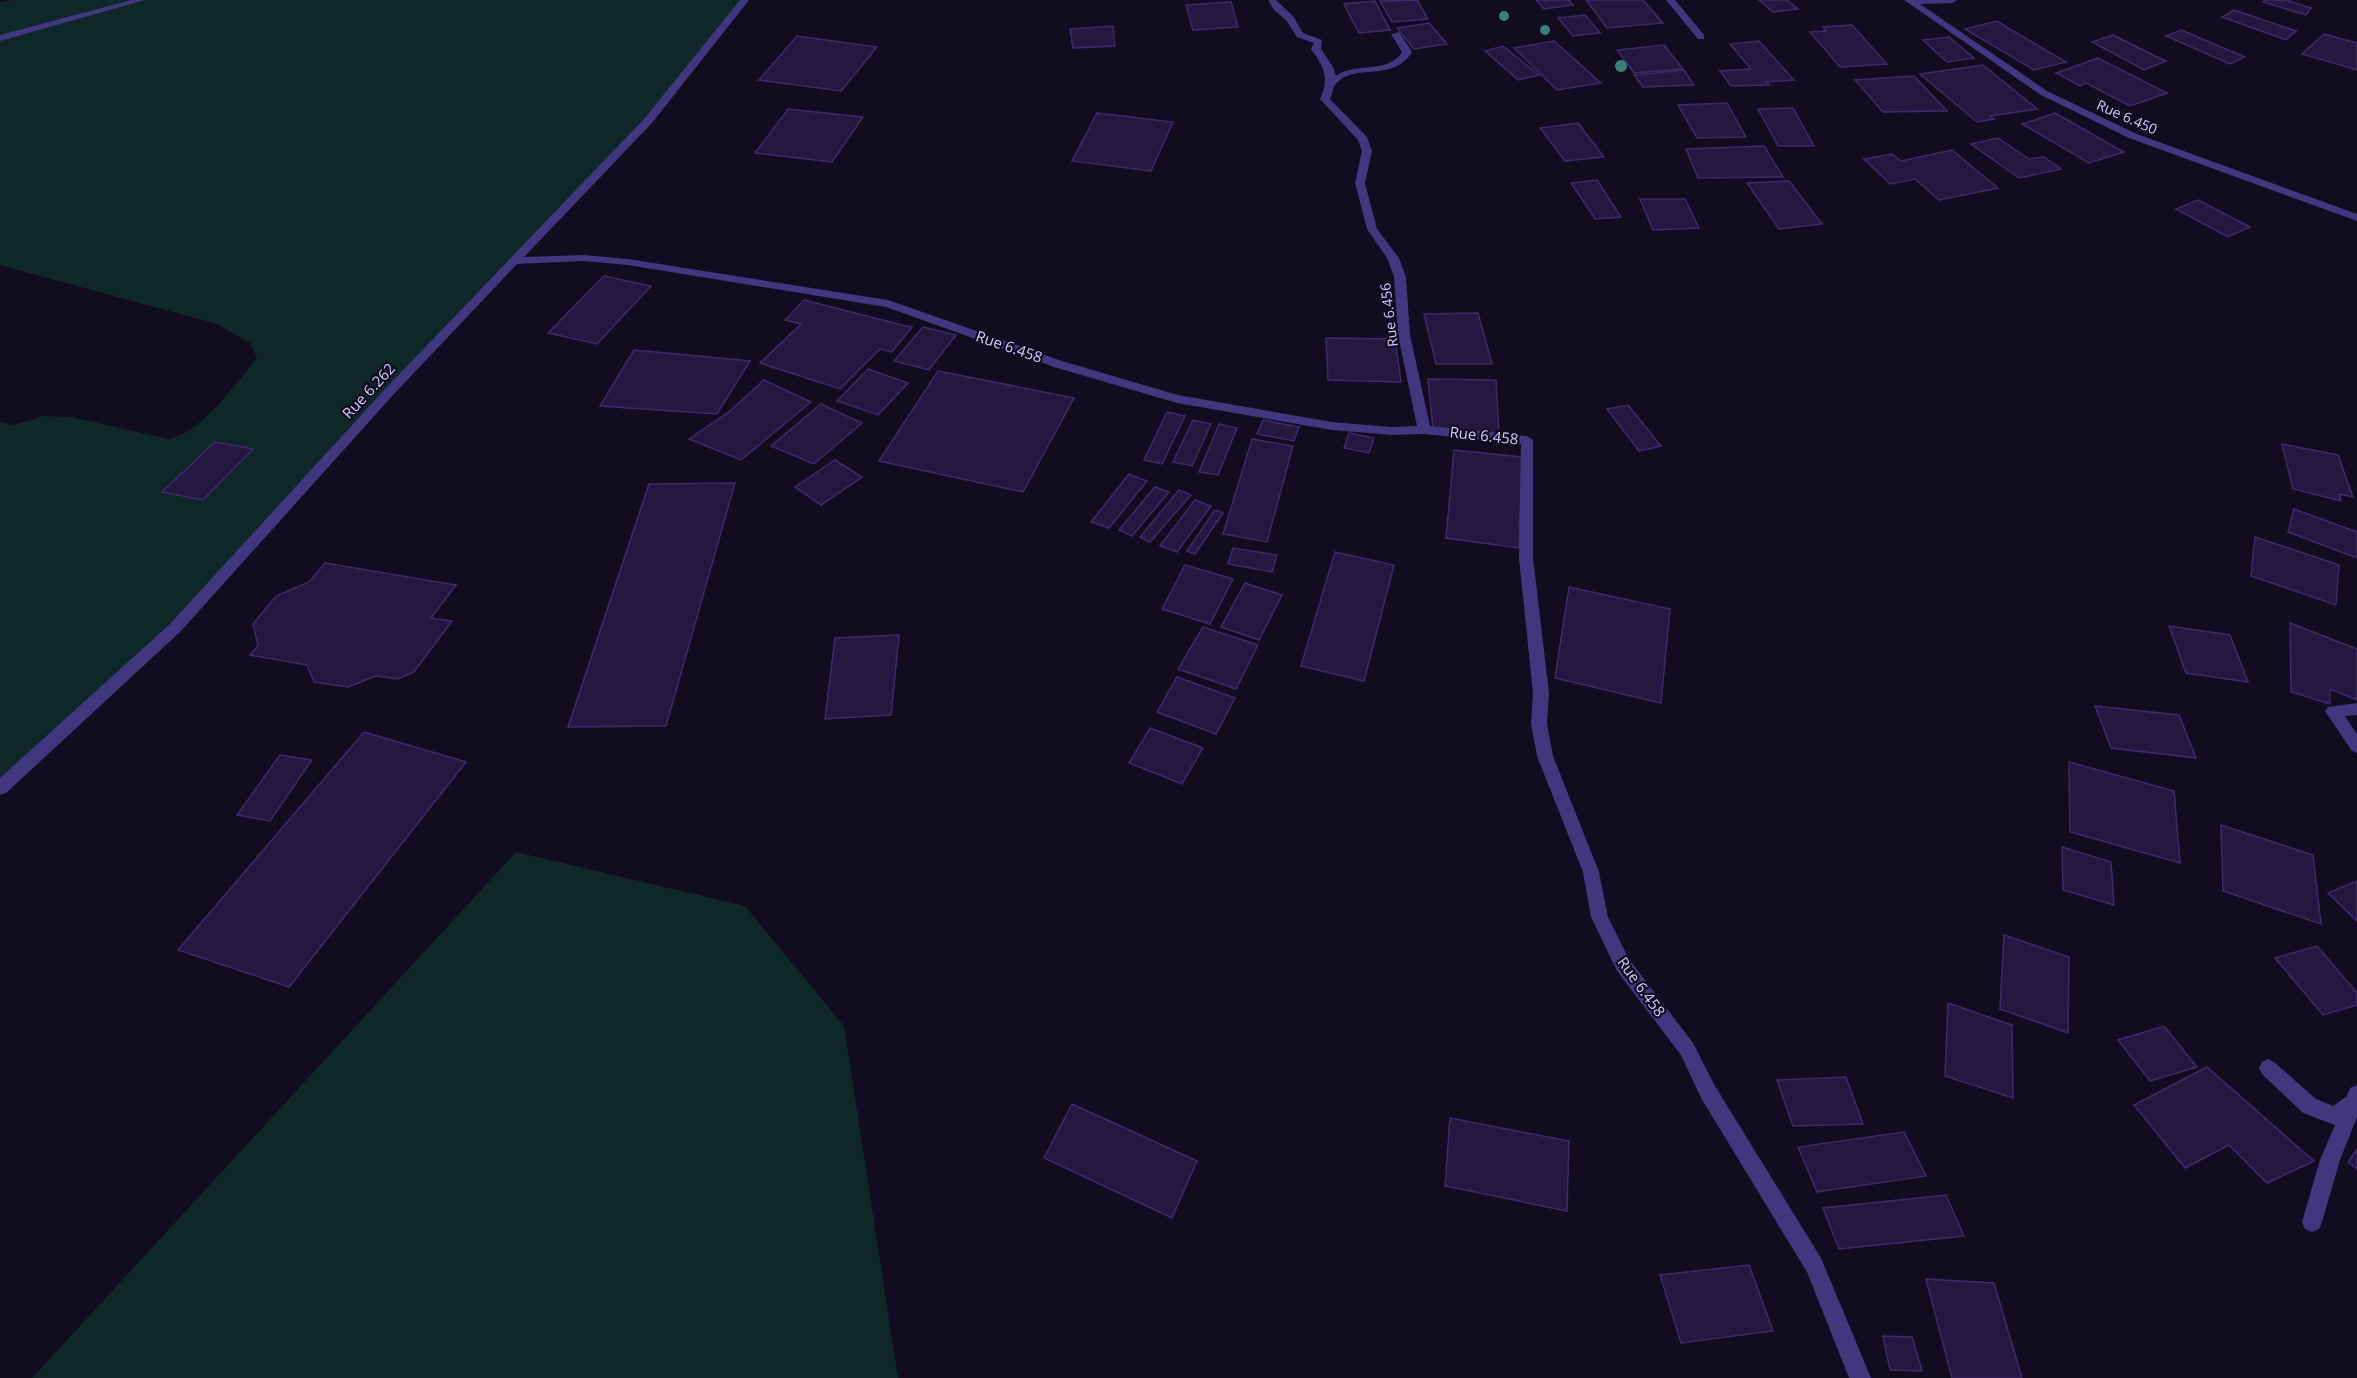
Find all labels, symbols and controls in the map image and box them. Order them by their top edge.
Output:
street label: Rue 6.450 [2094,95,2160,138]
street label: Rue 6.456 [1375,282,1402,348]
street label: Rue 6.458 [973,325,1045,367]
street label: Rue 6.262 [337,358,399,422]
street label: Rue 6.458 [1449,421,1519,449]
street label: Rue 6.458 [1613,953,1670,1020]

